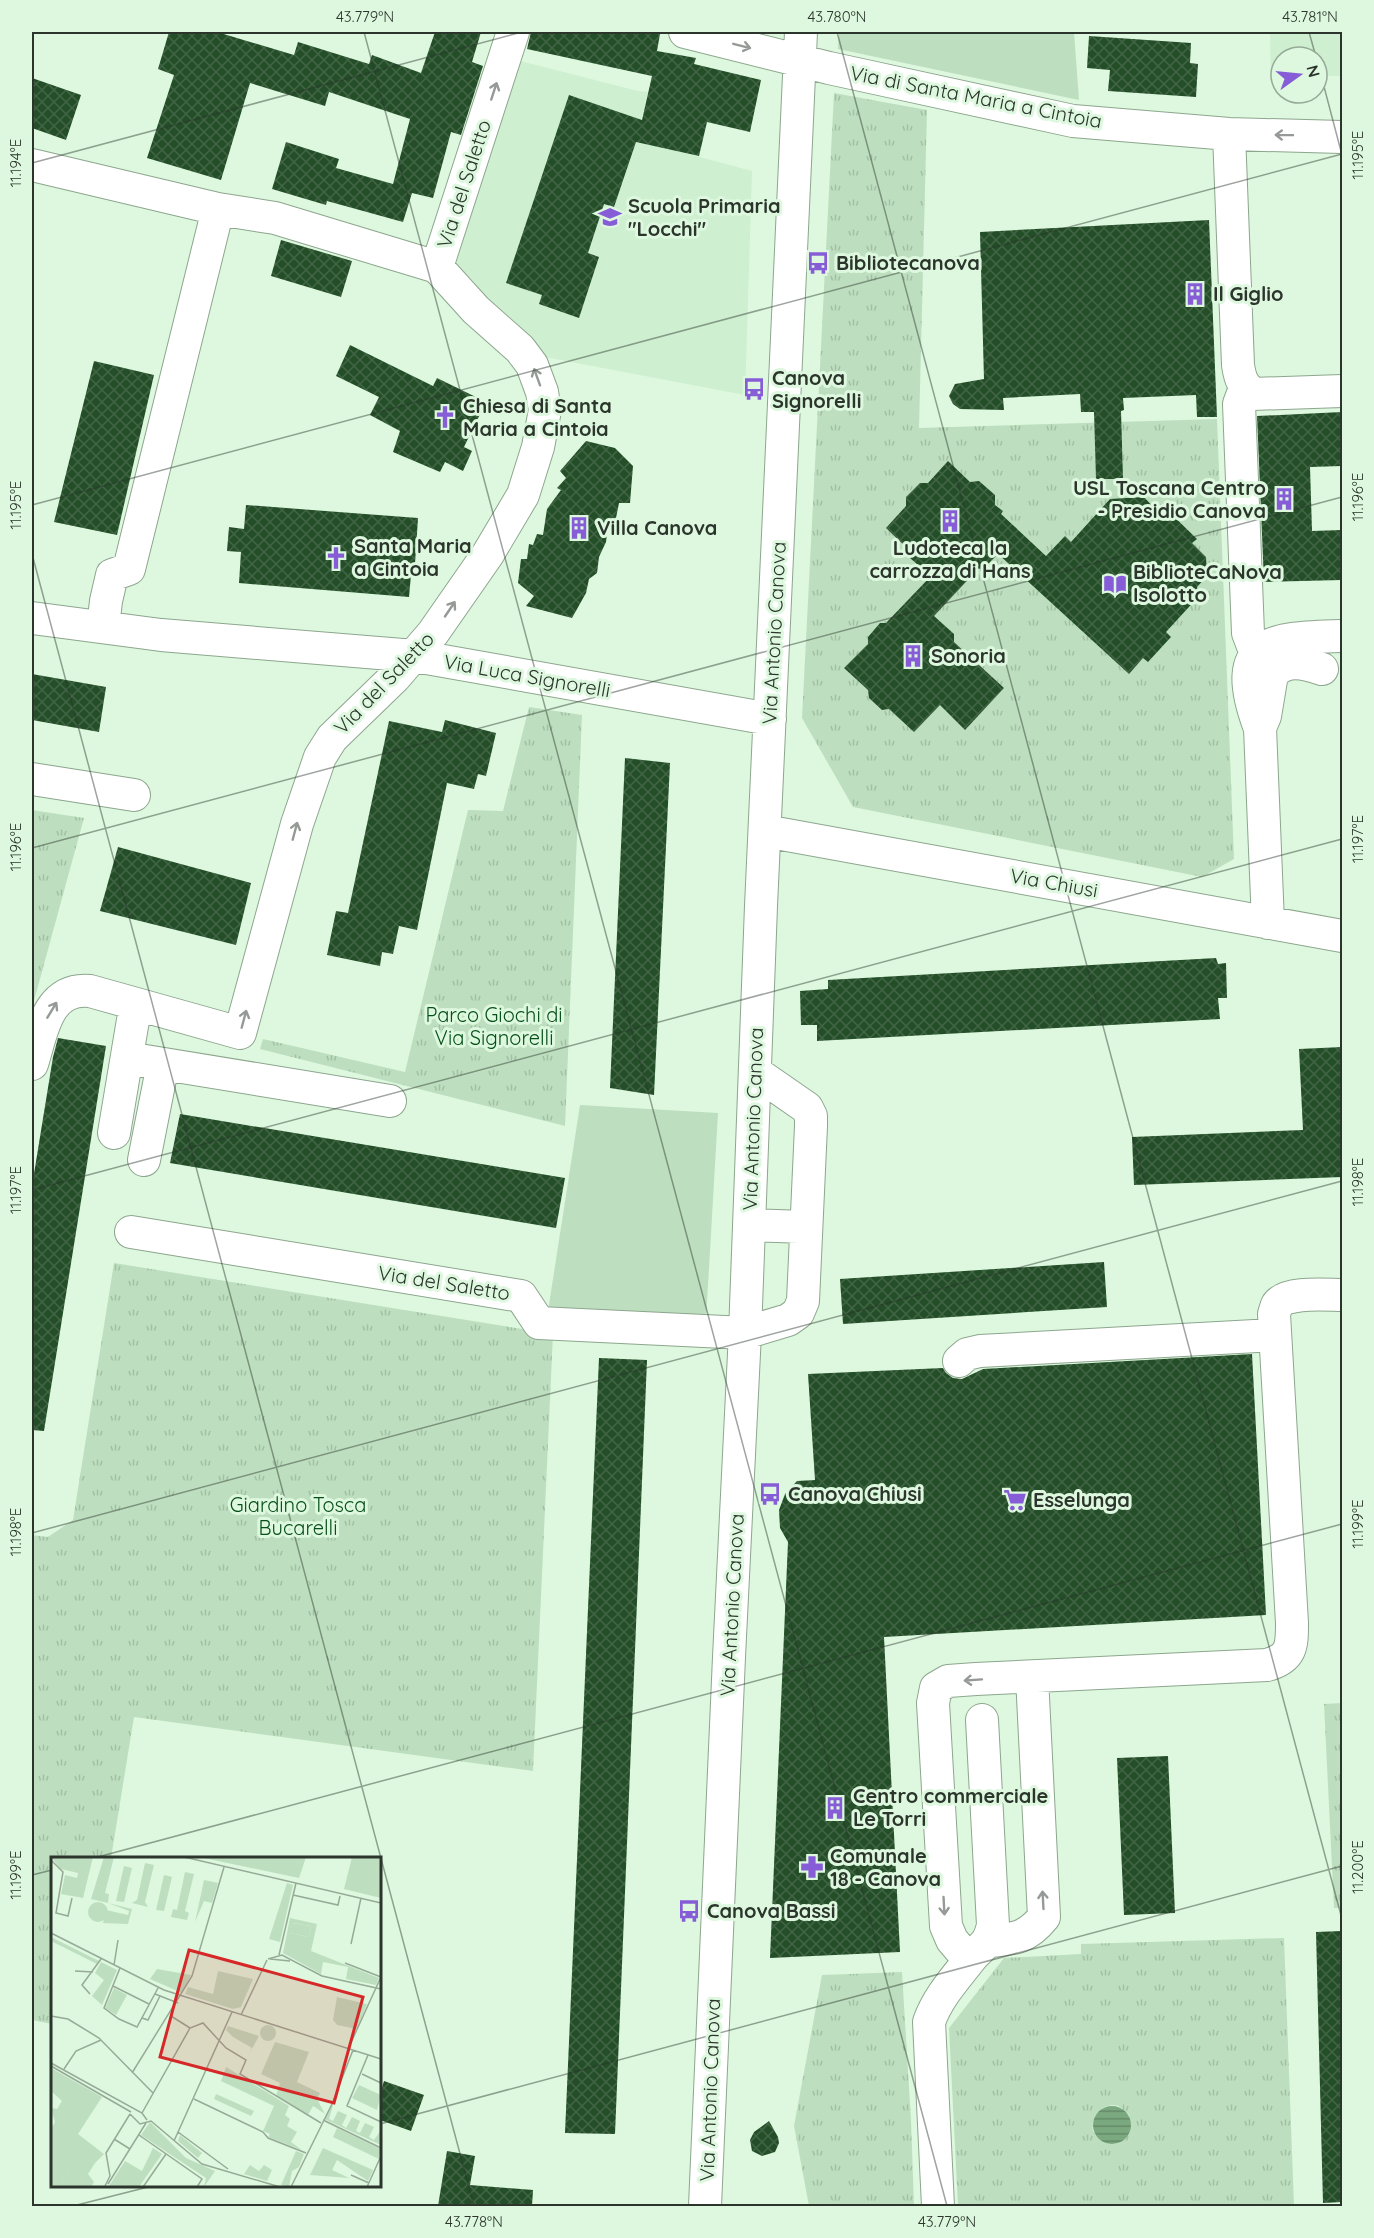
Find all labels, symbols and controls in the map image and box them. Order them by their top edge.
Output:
text: 43.779°N [336,7,394,26]
text: 43.780°N [807,7,867,26]
text: 43.781°N [1282,7,1338,26]
one-way arrow [732,40,751,52]
north arrow [1269,45,1329,105]
street label: Via di Santa Maria a Cintoia [848,60,1104,133]
text: N [1302,63,1325,79]
one-way arrow [489,82,500,101]
street label: Via del Saletto [431,117,496,251]
one-way arrow [1275,129,1295,141]
text: 11.195°E [1348,131,1367,179]
text: 11.194°E [6,139,25,187]
place label: Scuola Primaria "Locchi" [628,193,781,241]
school or university icon: Scuola Primaria "Locchi" [597,204,623,230]
bus stop icon: Bibliotecanova [805,250,831,276]
place label: Bibliotecanova [836,250,980,275]
building icon: Il Giglio [1182,281,1208,307]
place label: Il Giglio [1213,281,1284,306]
place label: Canova Signorelli [772,365,861,413]
one-way arrow [530,368,541,387]
bus stop icon: Canova Signorelli [741,376,767,402]
place label: Chiesa di Santa Maria a Cintoia [463,393,612,441]
church icon: Chiesa di Santa Maria a Cintoia [432,404,458,430]
text: 11.196°E [1348,473,1367,521]
place label: USL Toscana Centro - Presidio Canova [1073,475,1266,523]
text: 11.195°E [6,481,25,529]
building icon: USL Toscana Centro - Presidio Canova [1271,486,1297,512]
building icon: Ludoteca la carrozza di Hans [937,508,963,534]
building icon: Villa Canova [566,515,592,541]
place label: Villa Canova [597,515,717,540]
place label: Santa Maria a Cintoia [354,533,472,581]
place label: Ludoteca la carrozza di Hans [869,535,1031,583]
street label: Via Antonio Canova [756,541,791,725]
church icon: Santa Maria a Cintoia [323,545,349,571]
place label: BiblioteCaNova Isolotto [1133,559,1282,607]
library icon: BiblioteCaNova Isolotto [1102,571,1128,597]
one-way arrow [444,601,456,618]
street label: Via del Saletto [328,626,439,739]
building icon: Sonoria [900,643,926,669]
place label: Sonoria [931,643,1006,668]
street label: Via Luca Signorelli [442,649,612,702]
text: 11.197°E [1348,815,1367,863]
one-way arrow [290,822,301,841]
text: 11.196°E [6,823,25,871]
street label: Via Chiusi [1008,862,1100,903]
one-way arrow [46,1002,58,1019]
park label: Parco Giochi di Via Signorelli [425,1002,563,1050]
one-way arrow [239,1010,250,1029]
street label: Via Antonio Canova [737,1027,768,1211]
text: 11.198°E [1348,1158,1367,1206]
text: 11.197°E [6,1166,25,1214]
street label: Via del Saletto [376,1260,512,1305]
bus stop icon: Canova Chiusi [757,1481,783,1507]
place label: Canova Chiusi [788,1481,922,1506]
supermarket icon: Esselunga [1002,1487,1028,1513]
place label: Esselunga [1033,1487,1130,1512]
park label: Giardino Tosca Bucarelli [230,1492,366,1540]
text: 11.199°E [1348,1500,1367,1548]
text: 11.198°E [6,1508,25,1556]
street label: Via Antonio Canova [714,1513,749,1697]
one-way arrow [964,1674,984,1685]
place label: Centro commerciale Le Torri [853,1783,1048,1831]
building icon: Centro commerciale Le Torri [822,1795,848,1821]
text: 11.200°E [1348,1840,1367,1894]
place label: Comunale 18 - Canova [830,1843,941,1891]
text: 11.199°E [6,1851,25,1899]
pharmacy icon: Comunale 18 - Canova [799,1854,825,1880]
inset map [51,1857,381,2187]
one-way arrow [1037,1890,1048,1910]
one-way arrow [939,1896,950,1916]
bus stop icon: Canova Bassi [676,1898,702,1924]
place label: Canova Bassi [707,1898,835,1923]
street label: Via Antonio Canova [694,1998,725,2182]
text: 43.778°N [445,2212,503,2231]
text: 43.779°N [918,2212,976,2231]

